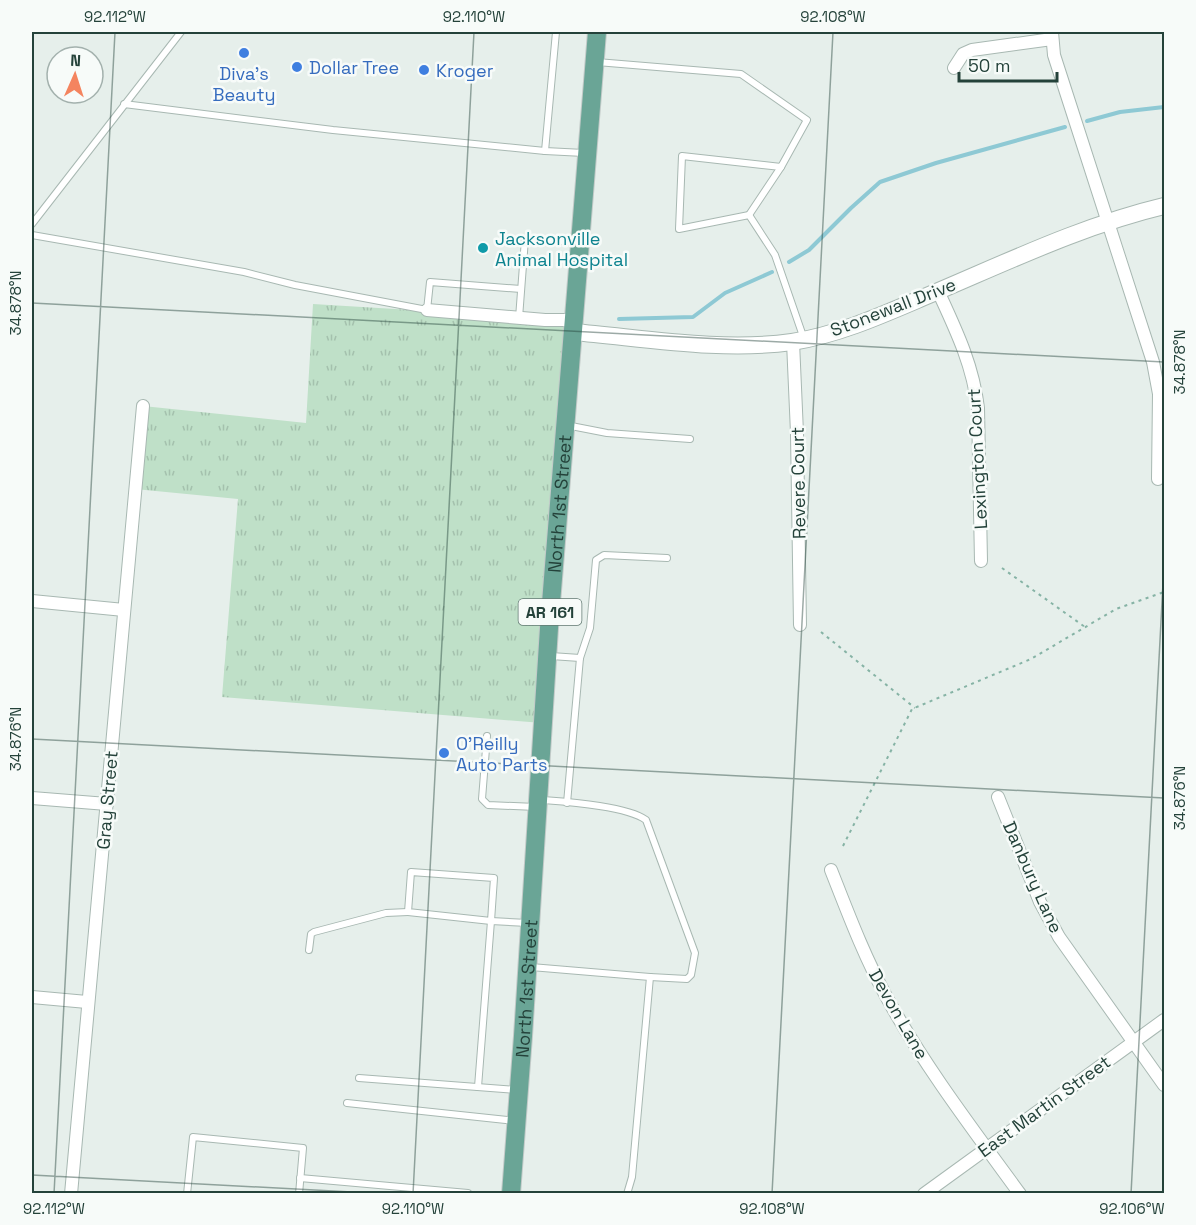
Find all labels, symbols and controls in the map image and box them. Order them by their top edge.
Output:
text: 92.112°W [84,7,146,26]
text: 92.110°W [443,7,505,26]
text: 92.108°W [800,7,866,26]
north arrow [45,45,105,105]
scale bar [959,45,1056,83]
marker: Diva’s Beauty [237,46,251,60]
text: N [70,50,82,71]
text: 50 m [968,54,1010,77]
place label: Dollar Tree [309,56,399,79]
place label: Kroger [436,59,494,82]
marker: Dollar Tree [290,60,304,74]
place label: Diva’s Beauty [213,62,276,106]
marker: Kroger [417,63,431,77]
place label: Jacksonville Animal Hospital [495,227,628,271]
marker: Jacksonville Animal Hospital [476,241,490,255]
text: 34.878°N [6,271,25,335]
street label: Stonewall Drive [827,272,959,342]
text: 34.878°N [1170,330,1189,394]
street label: Lexington Court [962,388,992,530]
street label: Revere Court [786,427,810,539]
street label: North 1st Street [542,434,576,574]
road number: AR 161 [518,599,582,625]
text: 34.876°N [6,707,25,771]
place label: O'Reilly Auto Parts [456,732,548,776]
marker: O'Reilly Auto Parts [437,746,451,760]
street label: Gray Street [91,750,123,850]
text: 34.876°N [1170,766,1189,830]
street label: Danbury Lane [998,817,1068,937]
street label: North 1st Street [510,919,542,1059]
street label: Devon Lane [864,965,934,1063]
street label: East Martin Street [973,1050,1115,1162]
text: 92.112°W [23,1199,85,1218]
text: 92.110°W [382,1199,444,1218]
text: 92.108°W [739,1199,805,1218]
text: 92.106°W [1099,1199,1165,1218]

